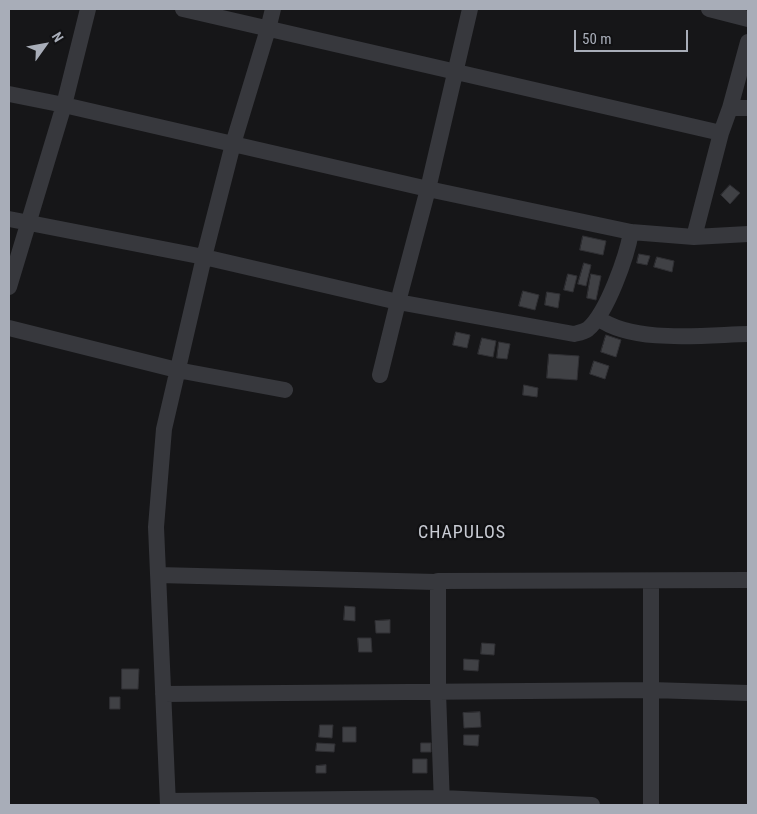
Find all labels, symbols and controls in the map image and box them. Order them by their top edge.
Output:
north arrow [20,20,70,70]
scale bar [577,20,691,52]
text: N [49,29,67,45]
text: 50 m [582,30,612,48]
district label: CHAPULOS [417,522,507,544]

